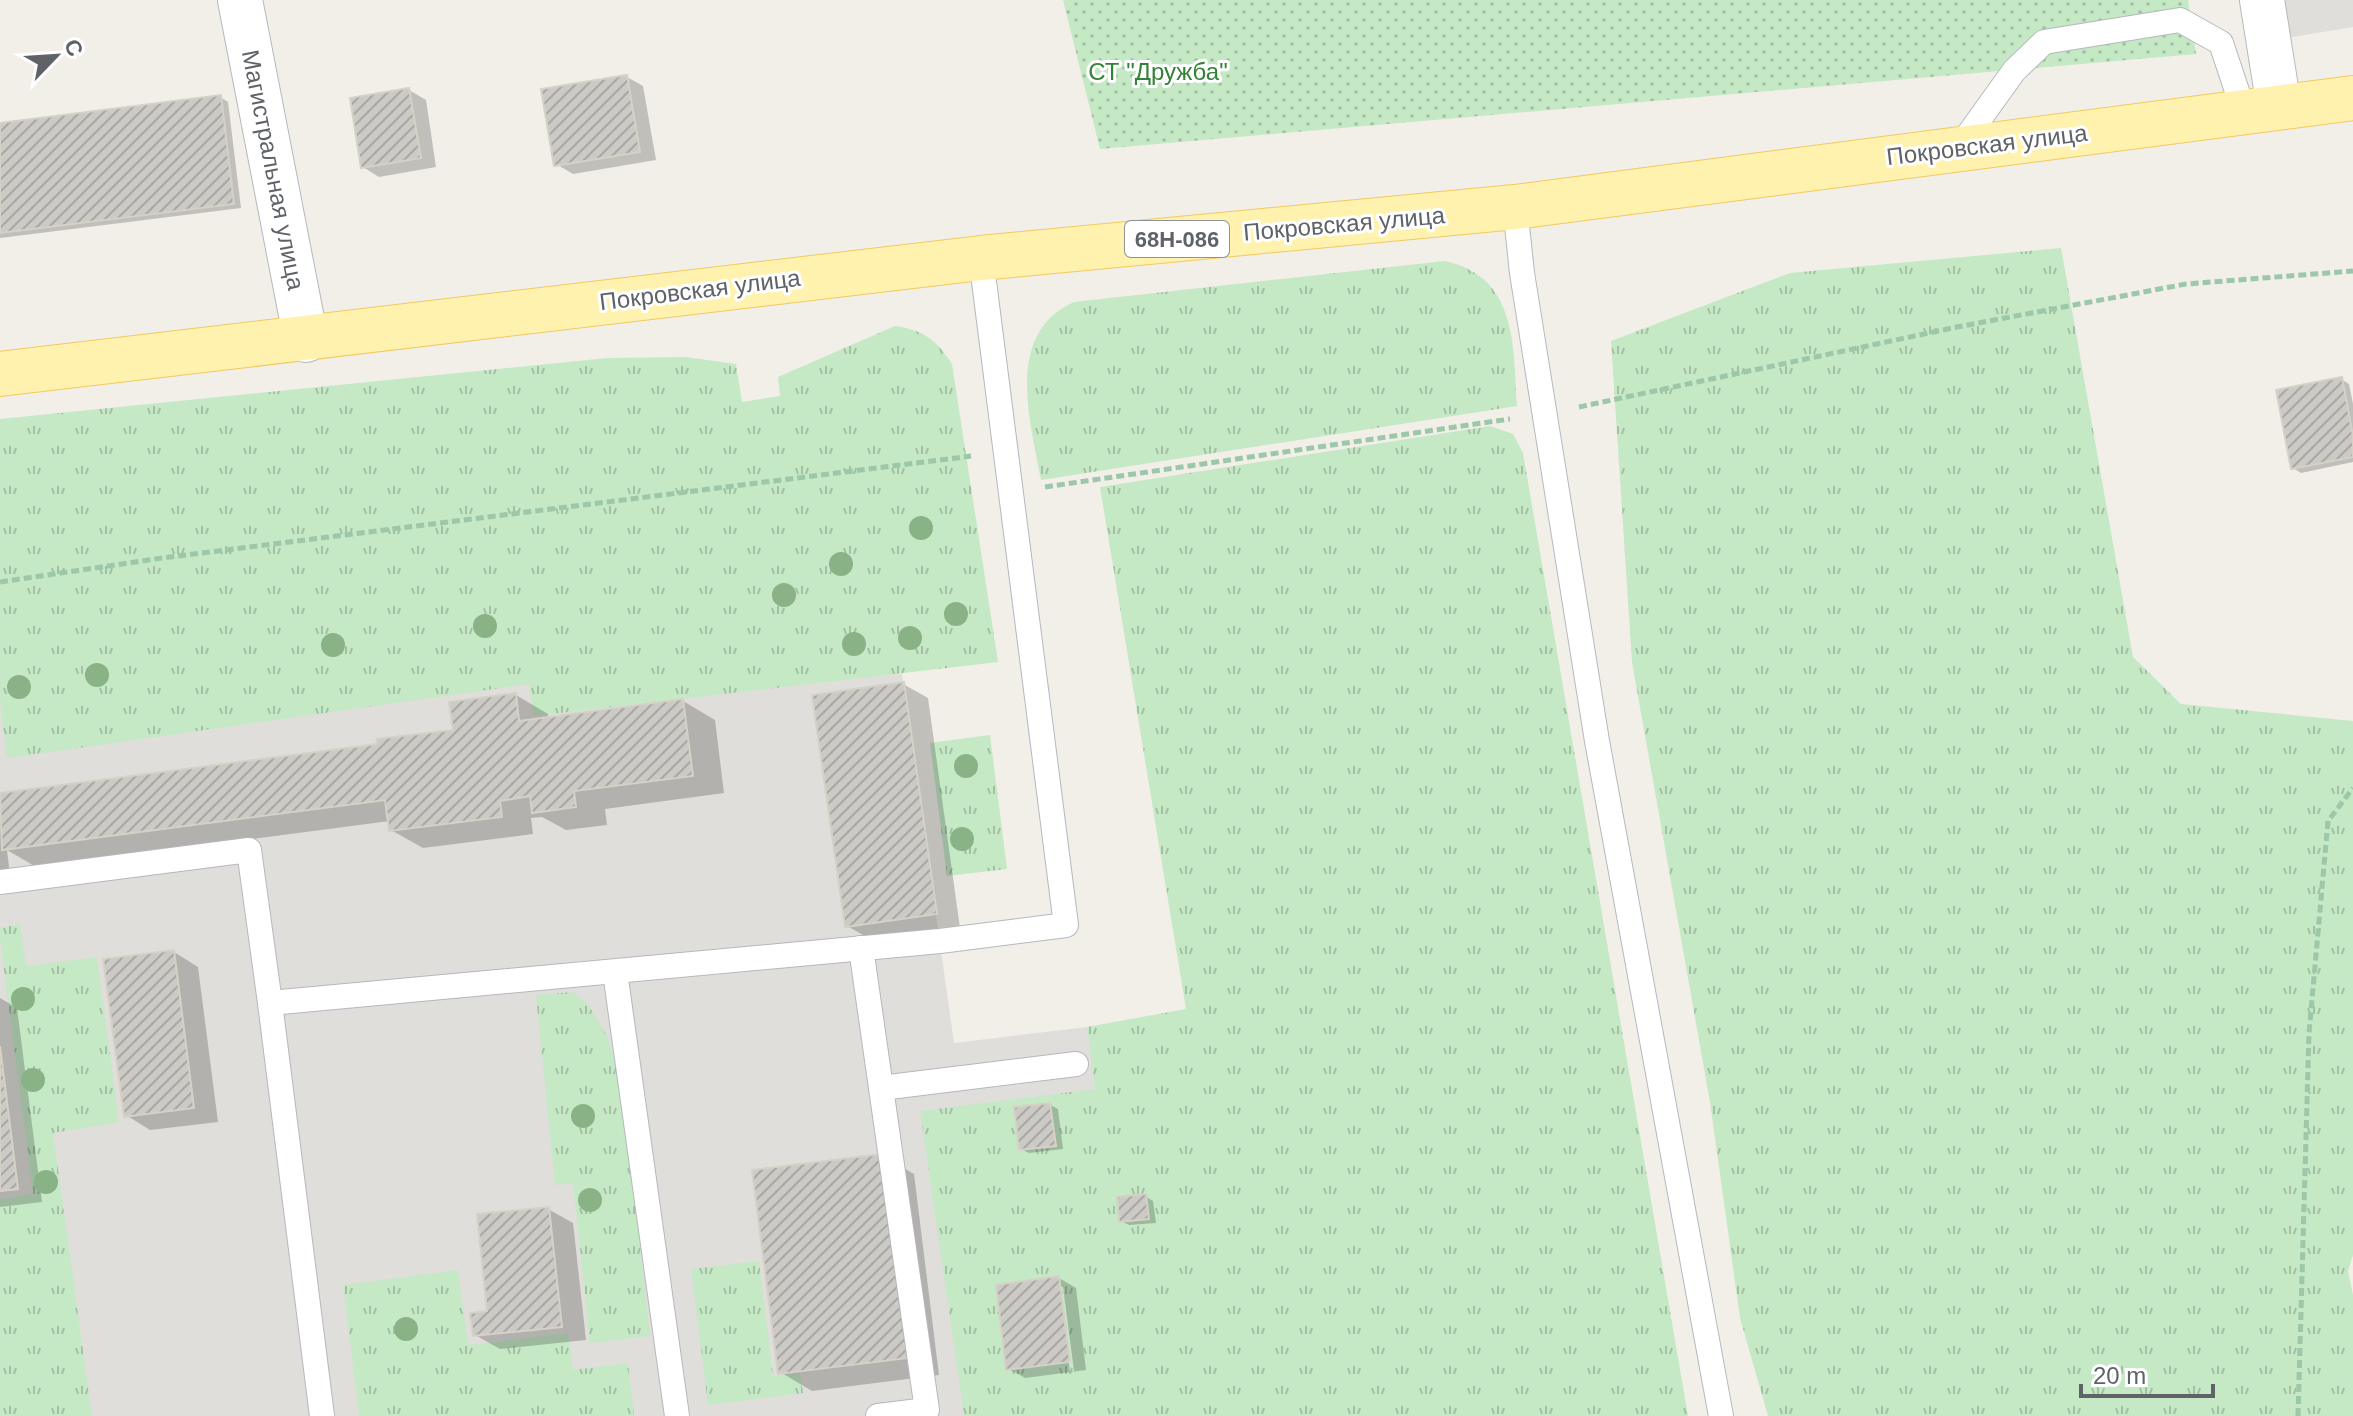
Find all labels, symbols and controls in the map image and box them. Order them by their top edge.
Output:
north arrow [16,16,96,96]
text: С [59,35,88,60]
street label: Магистральная улица [237,47,310,293]
park label: СТ "Дружба" [1088,58,1228,85]
street label: Покровская улица [1885,119,2090,170]
street label: Покровская улица [1242,201,1447,246]
road number: 68Н-086 [1125,221,1229,257]
street label: Покровская улица [598,264,803,315]
scale bar [2081,1348,2213,1398]
text: 20 m [2093,1362,2146,1389]

